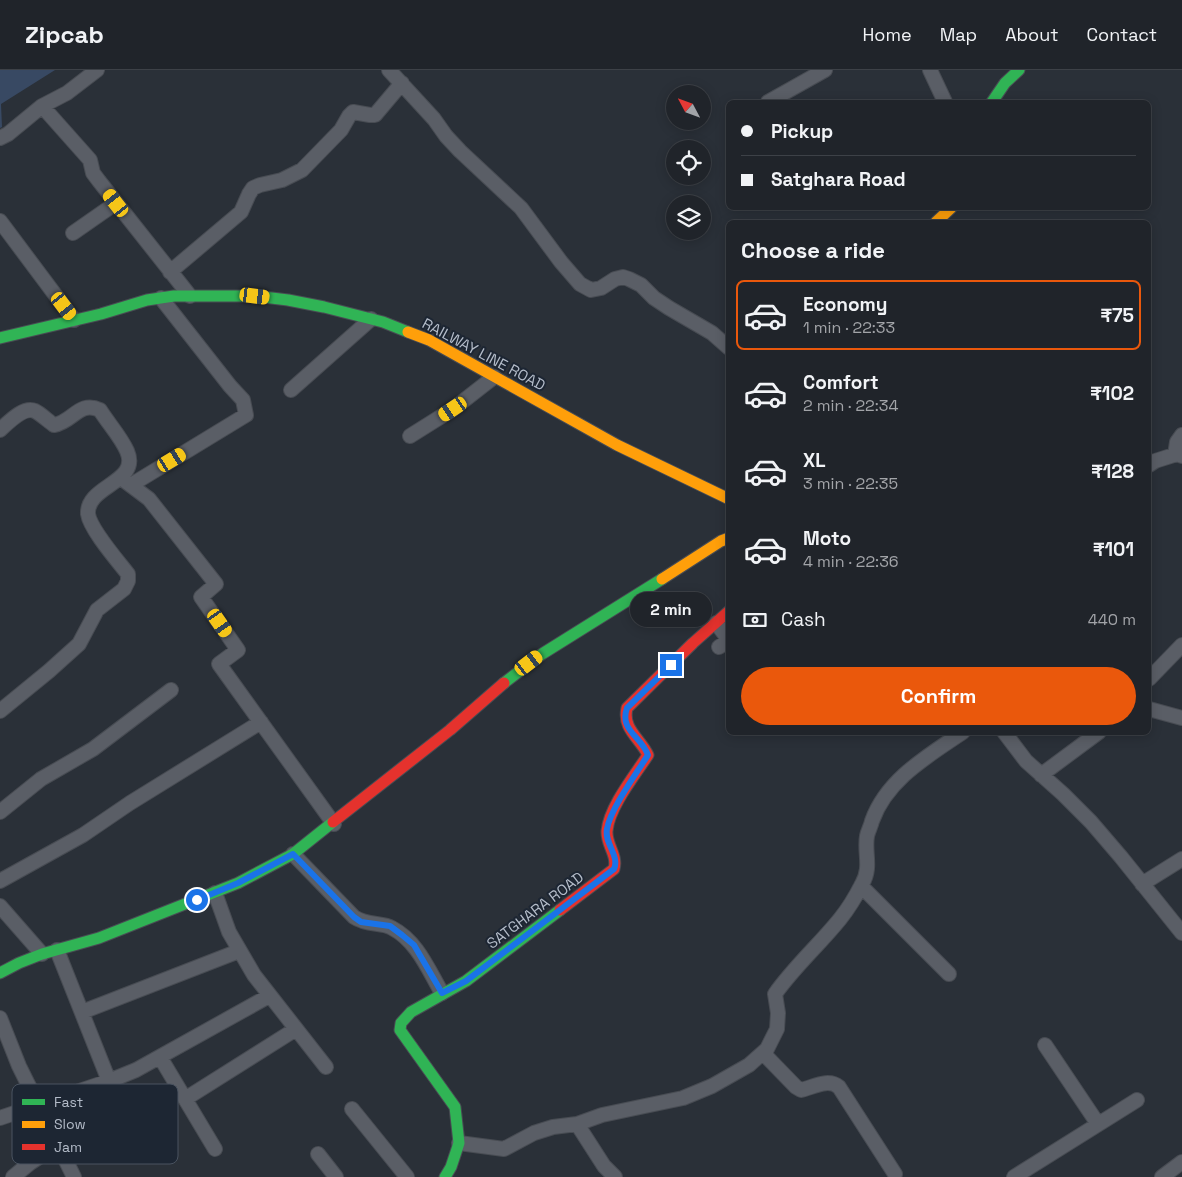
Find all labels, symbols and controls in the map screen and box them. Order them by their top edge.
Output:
text: Zipcab [25,19,104,50]
text: Home [863,23,912,46]
text: Map [940,23,977,46]
text: About [1005,23,1059,46]
text: Contact [1087,23,1157,46]
north arrow [666,85,711,130]
map controls [666,85,711,240]
text: Pickup [771,119,833,144]
button: locate [666,140,711,185]
text: Satghara Road [771,167,906,192]
car [100,187,131,219]
button: layers [666,195,711,240]
text: Choose a ride [741,236,885,264]
car [239,287,270,305]
car [48,290,79,322]
text: Economy [803,292,887,317]
icon: car [743,293,788,338]
text: ₹75 [1100,303,1134,328]
street label: RAILWAY LINE ROAD [419,313,549,395]
text: 1 min · 22:33 [803,317,895,338]
text: Comfort [803,370,879,395]
icon: car [743,371,788,416]
text: ₹102 [1090,381,1134,406]
car [436,394,469,424]
text: 2 min · 22:34 [803,395,898,416]
car [155,446,188,474]
text: XL [803,448,826,473]
icon: car [743,449,788,494]
text: ₹128 [1091,459,1134,484]
text: 3 min · 22:35 [803,473,898,494]
text: Moto [803,526,851,551]
icon: car [743,527,788,572]
text: ₹101 [1093,537,1134,562]
text: 4 min · 22:36 [803,551,899,572]
callout: 2 min [630,592,712,628]
text: 2 min [650,599,692,620]
car [205,606,234,640]
icon: cash [741,606,769,634]
text: Cash [781,607,826,632]
text: 440 m [1088,609,1136,630]
car [512,648,545,678]
route end [660,654,682,676]
button: Confirm [741,667,1136,725]
street label: SATGHARA ROAD [483,867,587,953]
route start [186,889,208,911]
legend [12,1084,178,1164]
text: Fast [54,1093,83,1111]
text: Slow [54,1115,86,1133]
text: Jam [54,1138,82,1156]

